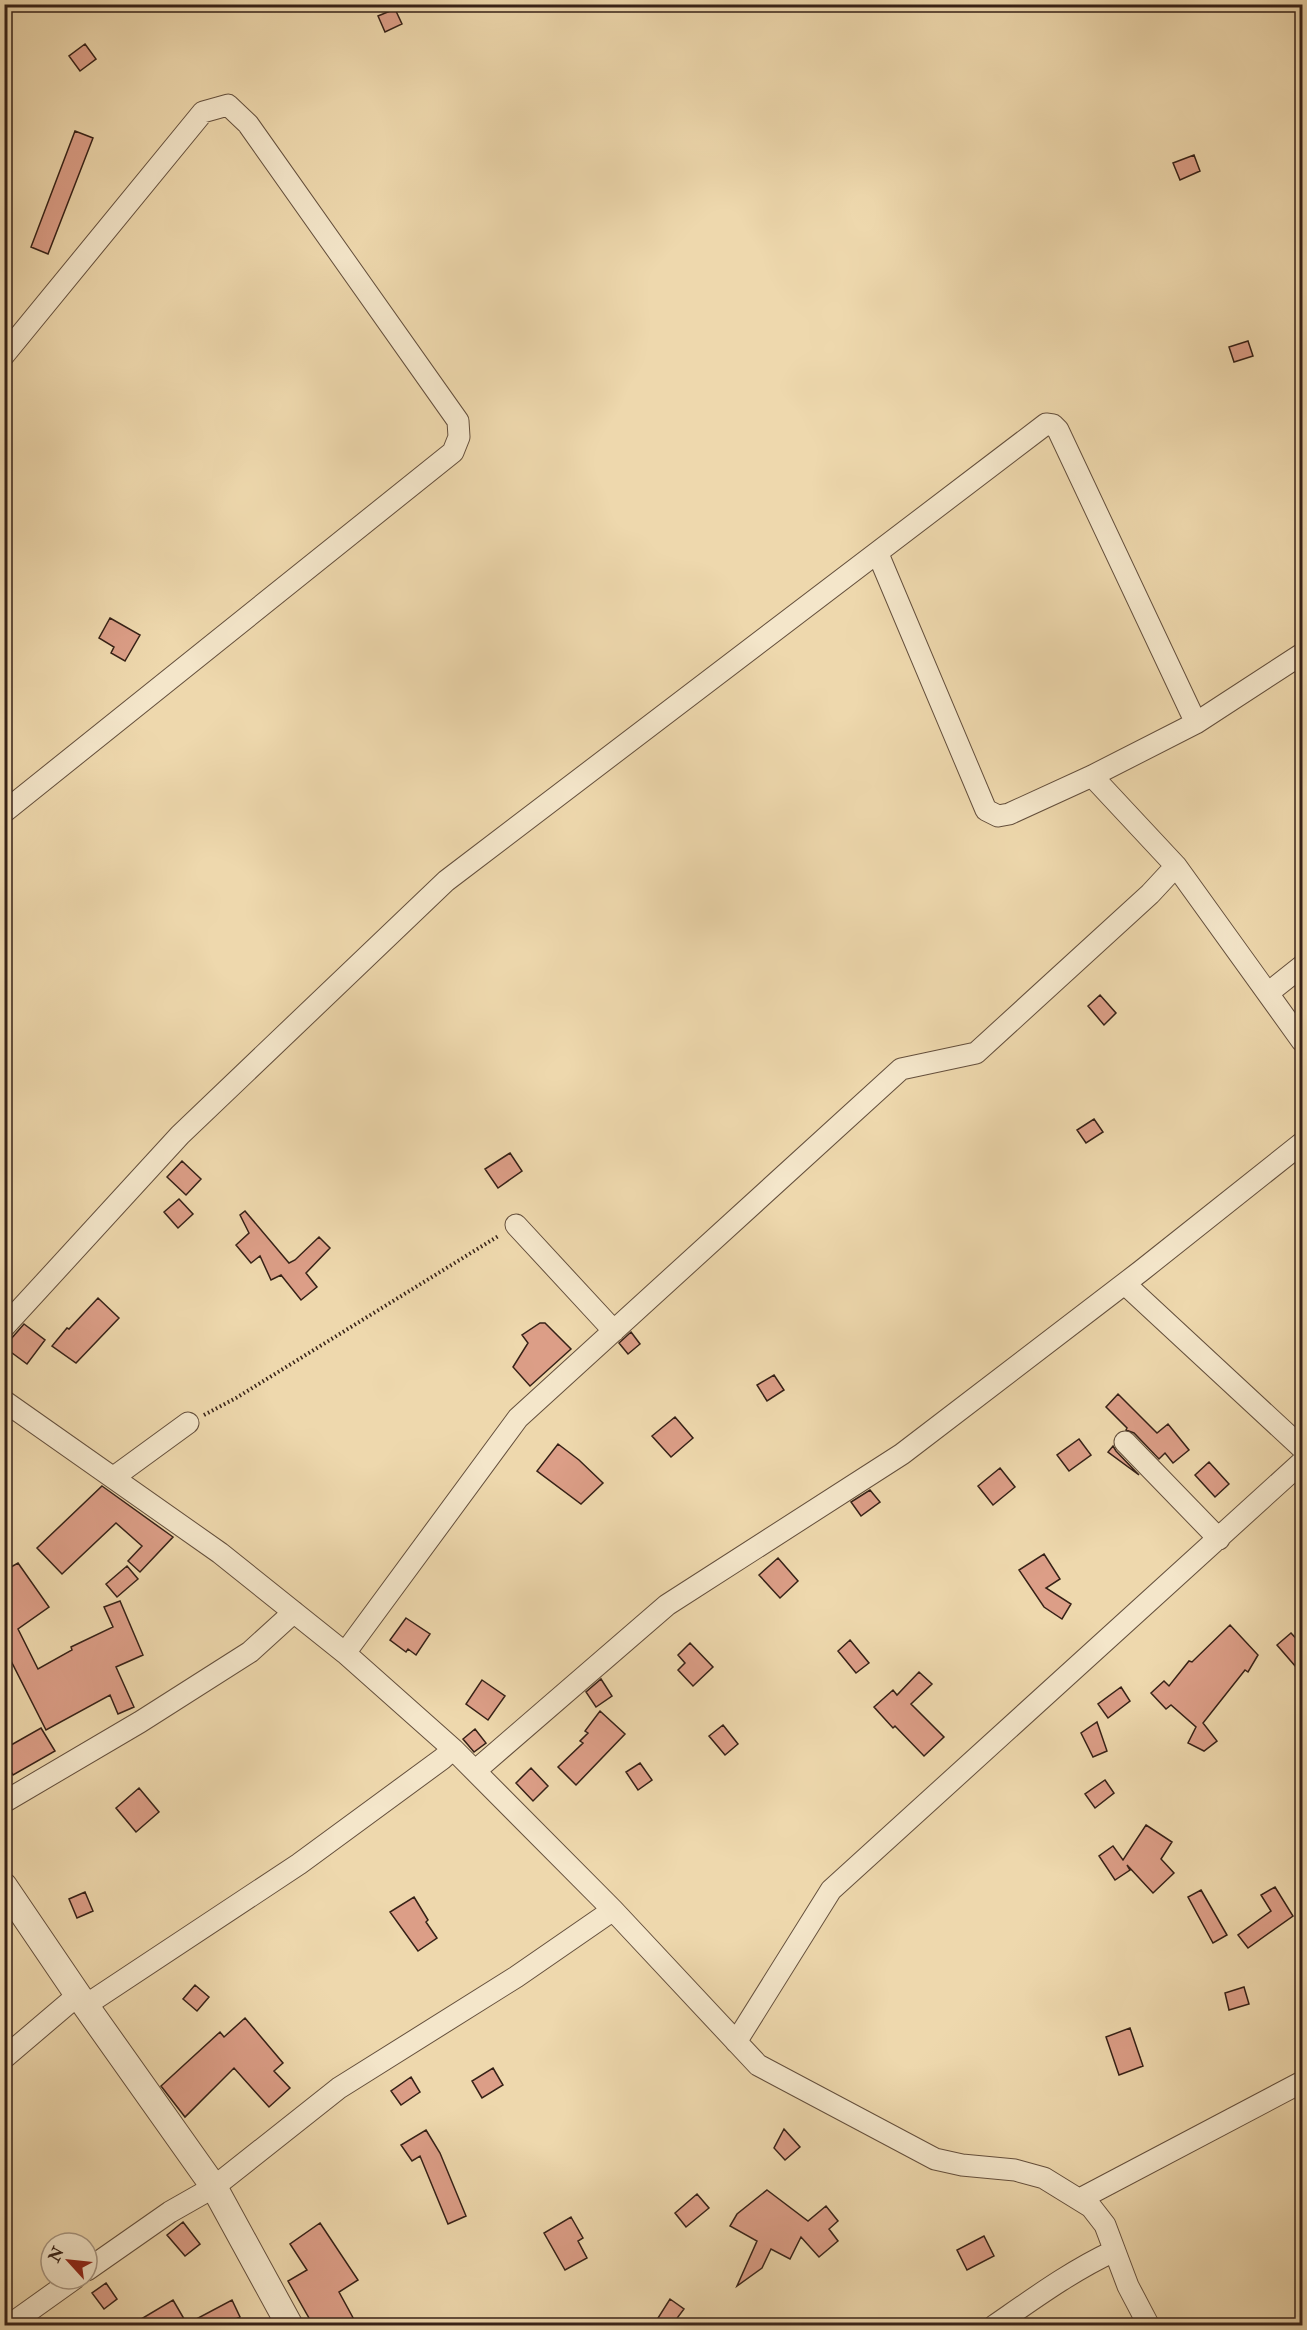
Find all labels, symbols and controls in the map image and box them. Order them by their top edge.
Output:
north arrow [39,2231,99,2291]
text: N [44,2243,69,2266]

